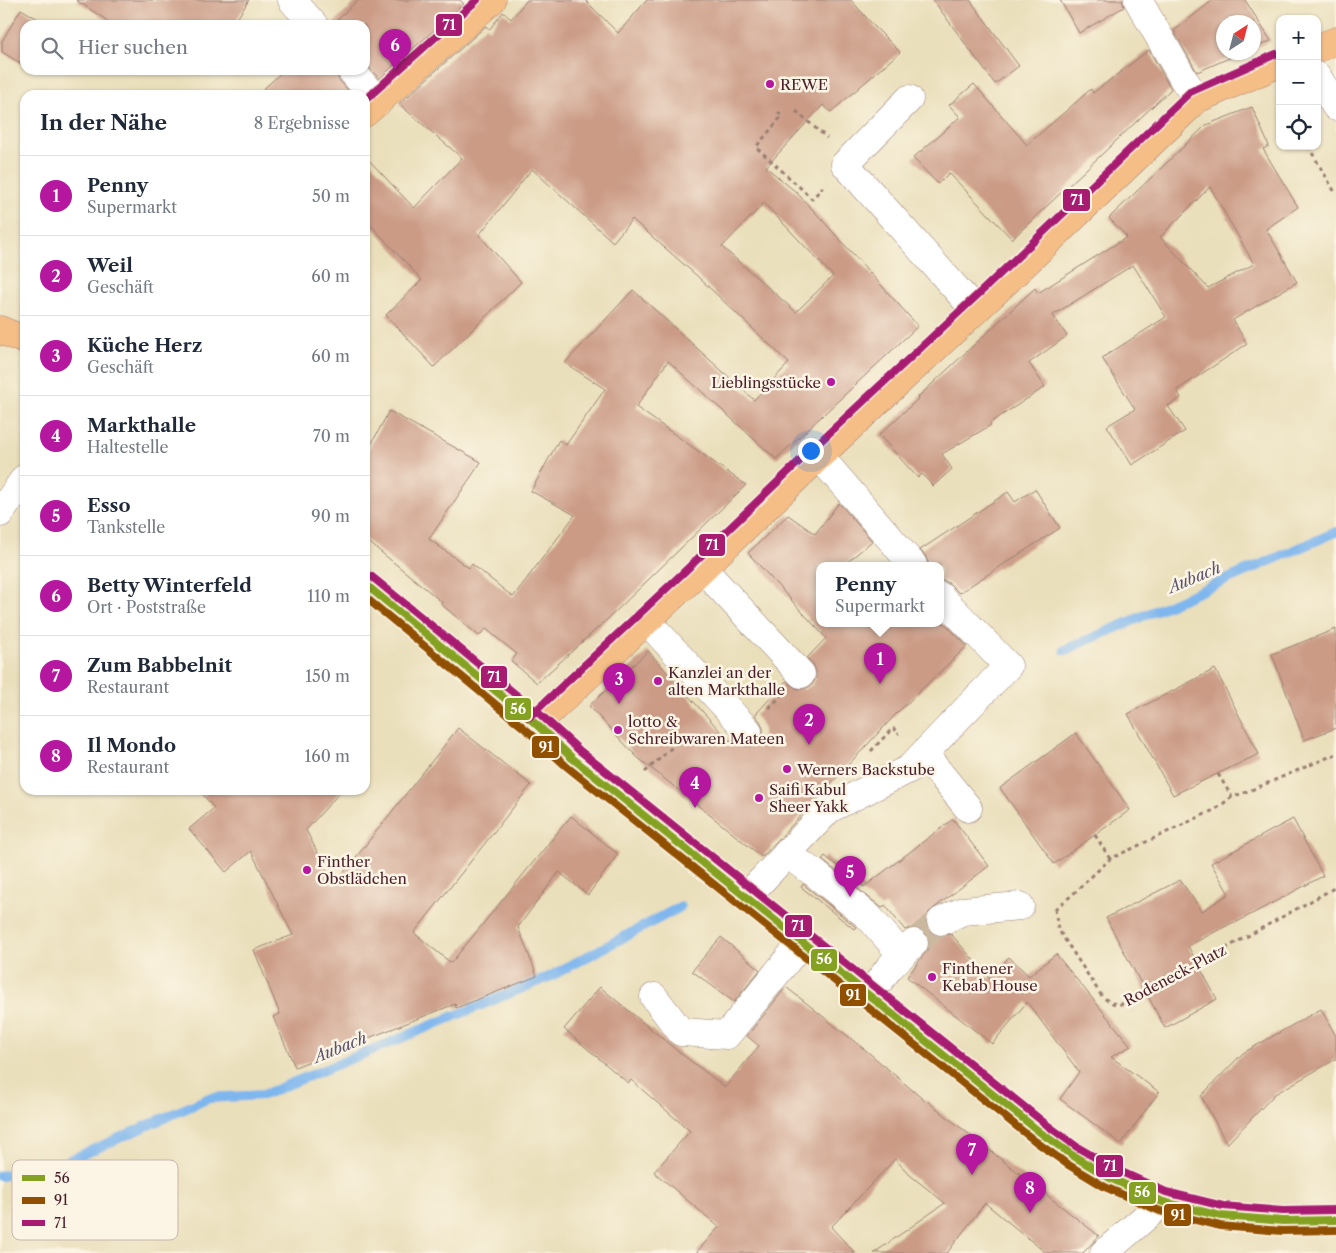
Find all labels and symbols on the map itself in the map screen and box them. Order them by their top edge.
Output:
line badge: 71 [435,13,463,37]
north arrow [1216,15,1261,60]
text: 71 [442,16,456,34]
pin: 6 [379,29,411,70]
place label: REWE [780,75,828,94]
marker: REWE [764,78,776,90]
line badge: 71 [1062,188,1091,212]
text: 71 [1070,191,1084,209]
place label: Lieblingsstücke [711,373,821,392]
marker: Lieblingsstücke [825,376,837,388]
your location [798,438,824,464]
line badge: 71 [698,533,726,557]
text: 71 [705,536,719,554]
water label: Aubach [1162,557,1223,598]
pin: 1 [864,643,896,684]
pin: 3 [603,663,635,704]
place label: Kanzlei an der alten Markthalle [668,663,785,699]
line badge: 71 [480,665,508,689]
text: 71 [487,668,501,686]
marker: Kanzlei an der alten Markthalle [652,675,664,687]
line badge: 56 [504,697,532,721]
text: 56 [510,700,526,718]
pin: 2 [793,704,825,745]
place label: lotto & Schreibwaren Mateen [628,712,785,748]
marker: lotto & Schreibwaren Mateen [612,724,624,736]
line badge: 91 [531,735,560,759]
text: 91 [539,738,554,756]
place label: Werners Backstube [796,760,935,779]
marker: Werners Backstube [781,763,793,775]
pin: 4 [679,767,711,808]
place label: Saifi Kabul Sheer Yakk [769,780,849,816]
marker: Saifi Kabul Sheer Yakk [753,792,765,804]
place label: Finther Obstlädchen [317,852,407,888]
pin: 5 [834,856,866,897]
marker: Finther Obstlädchen [301,864,313,876]
line badge: 71 [784,914,813,938]
text: 71 [791,917,805,935]
street label: Rodeneck-Platz [1120,940,1230,1010]
line badge: 56 [810,948,838,972]
text: 56 [816,950,832,968]
place label: Finthener Kebab House [942,959,1038,995]
marker: Finthener Kebab House [926,971,938,983]
line badge: 91 [839,983,867,1007]
text: 91 [846,986,861,1004]
water label: Aubach [308,1027,369,1068]
pin: 7 [956,1134,988,1175]
line badge: 71 [1095,1154,1124,1178]
text: 71 [1103,1157,1117,1175]
legend [12,1160,178,1240]
text: 56 [54,1169,70,1187]
pin: 8 [1014,1172,1046,1213]
line badge: 56 [1128,1181,1157,1205]
text: 56 [1134,1183,1150,1201]
text: 91 [54,1191,68,1209]
line badge: 91 [1163,1203,1192,1227]
text: 91 [1171,1206,1186,1224]
text: 71 [54,1214,67,1232]

